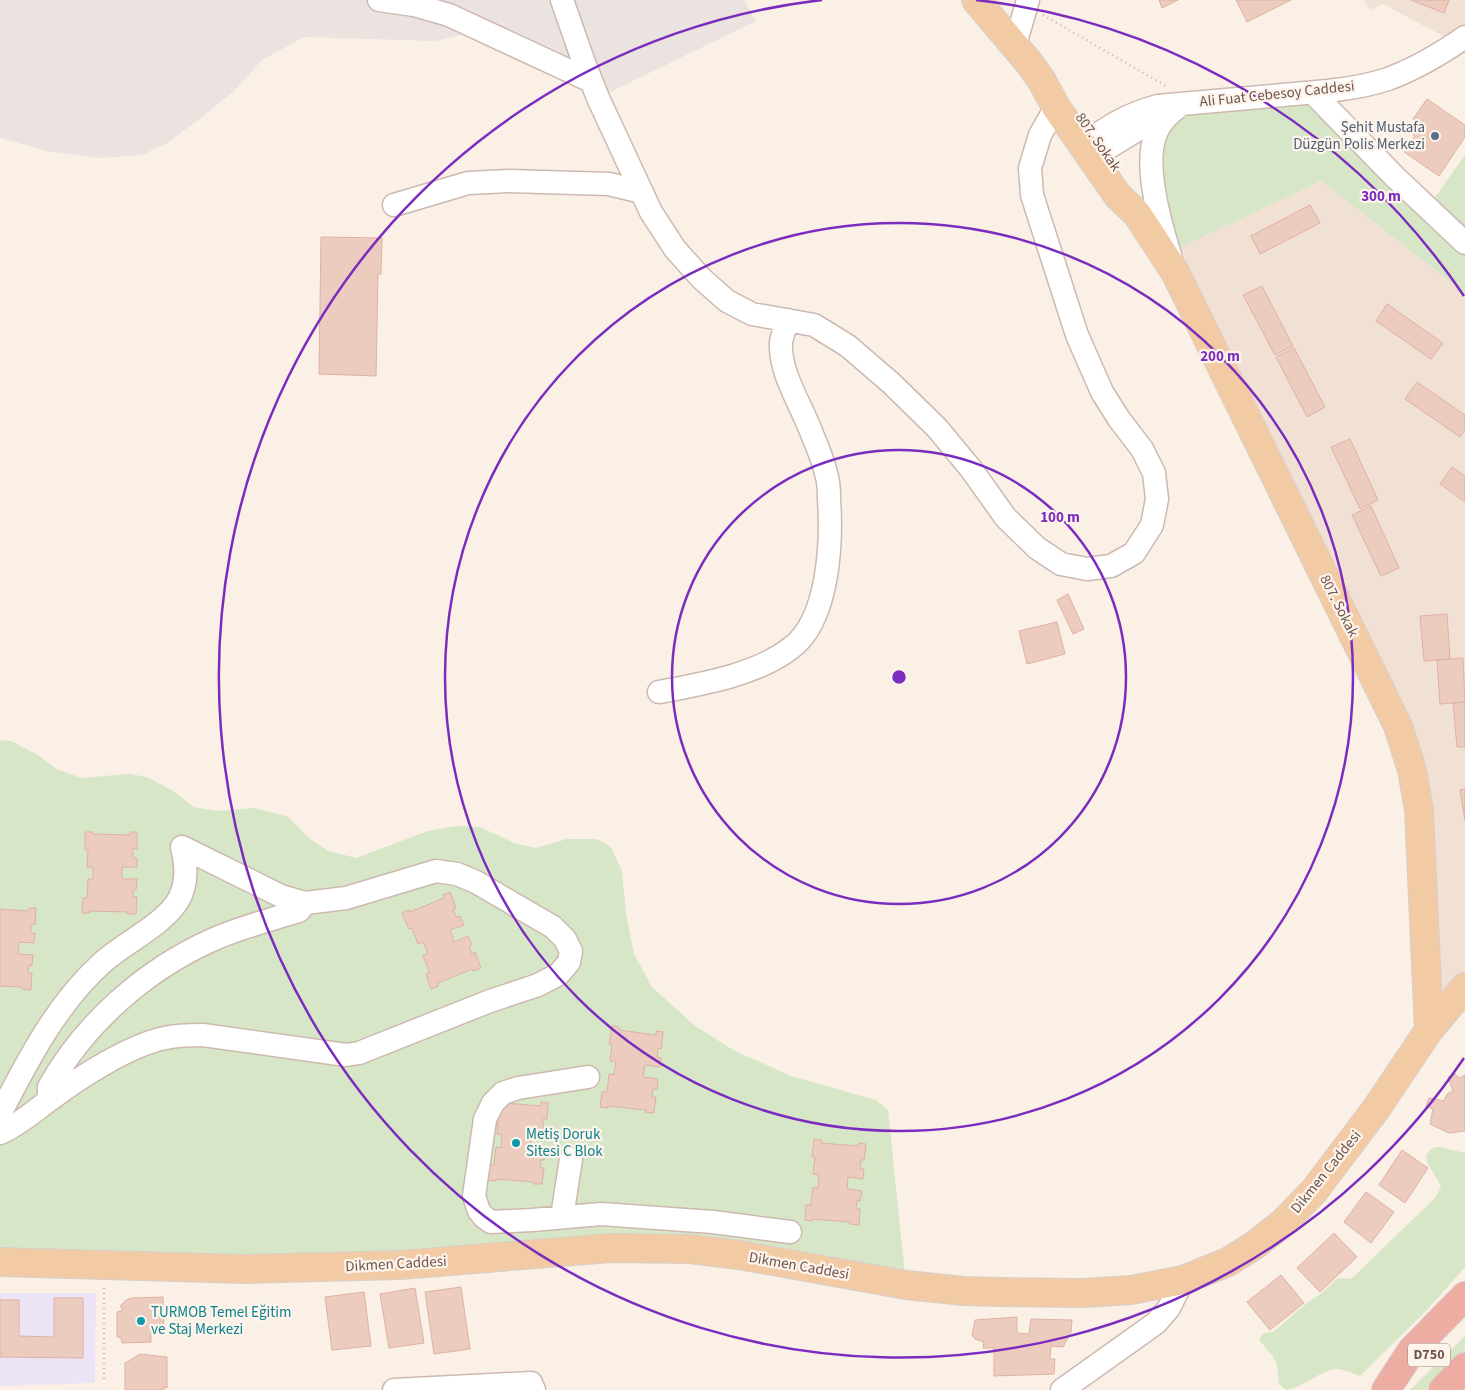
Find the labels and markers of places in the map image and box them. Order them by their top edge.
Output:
place label: Şehit Mustafa Düzgün Polis Merkezi [1293,117,1425,155]
marker: Şehit Mustafa Düzgün Polis Merkezi [1429,130,1441,142]
centre of rings [890,668,908,686]
place label: Metiş Doruk Sitesi C Blok [526,1124,603,1162]
marker: Metiş Doruk Sitesi C Blok [510,1137,522,1149]
place label: TURMOB Temel Eğitim ve Staj Merkezi [151,1302,291,1340]
marker: TURMOB Temel Eğitim ve Staj Merkezi [135,1315,147,1327]

